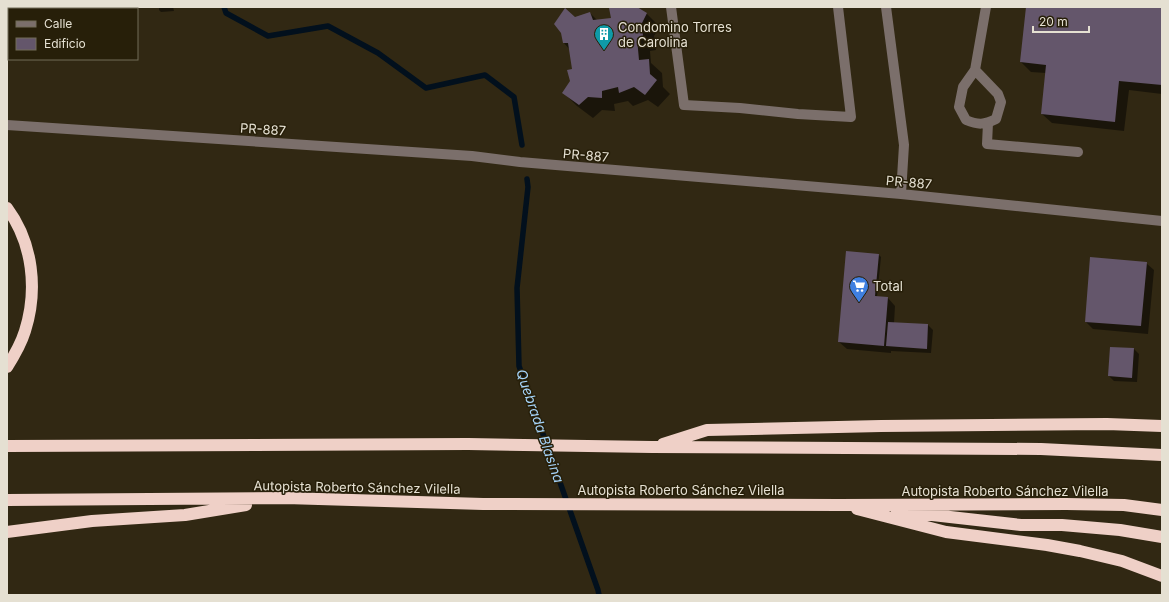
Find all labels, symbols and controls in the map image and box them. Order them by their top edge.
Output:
legend [8,8,138,60]
scale bar [1033,8,1089,34]
text: 20 m [1039,14,1068,29]
text: Calle [44,16,72,31]
place label: Condomino Torres de Carolina [618,19,732,50]
building icon: Condomino Torres de Carolina [593,23,615,51]
text: Edificio [44,36,86,51]
street label: PR-887 [239,119,287,139]
street label: PR-887 [562,145,610,165]
street label: PR-887 [885,172,933,192]
supermarket icon: Total [848,275,870,303]
place label: Total [873,278,903,294]
water label: Quebrada Blasina [513,367,568,485]
street label: Autopista Roberto Sánchez Vilella [253,477,461,497]
street label: Autopista Roberto Sánchez Vilella [577,482,785,498]
street label: Autopista Roberto Sánchez Vilella [901,483,1109,499]

